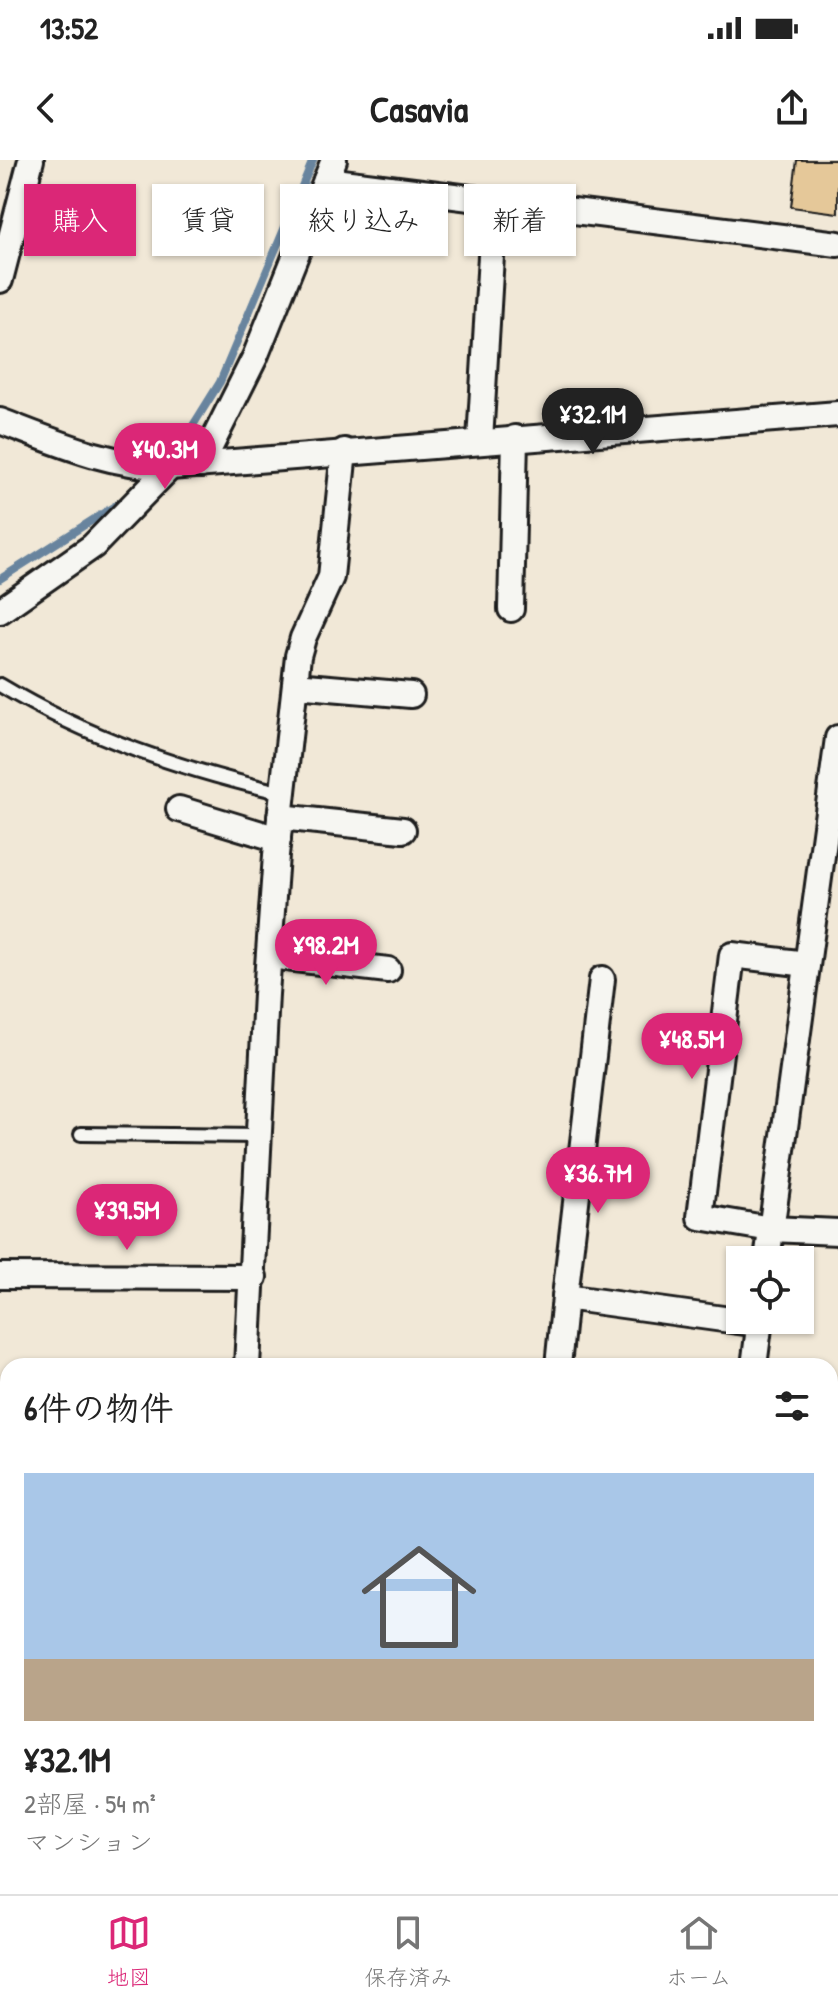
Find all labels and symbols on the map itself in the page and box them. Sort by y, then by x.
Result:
pin: ¥32.1M [528,388,658,456]
pin: ¥40.3M [100,423,230,491]
pin: ¥98.2M [261,919,391,987]
pin: ¥48.5M [627,1013,757,1081]
pin: ¥36.7M [533,1147,663,1215]
pin: ¥39.5M [62,1184,192,1252]

